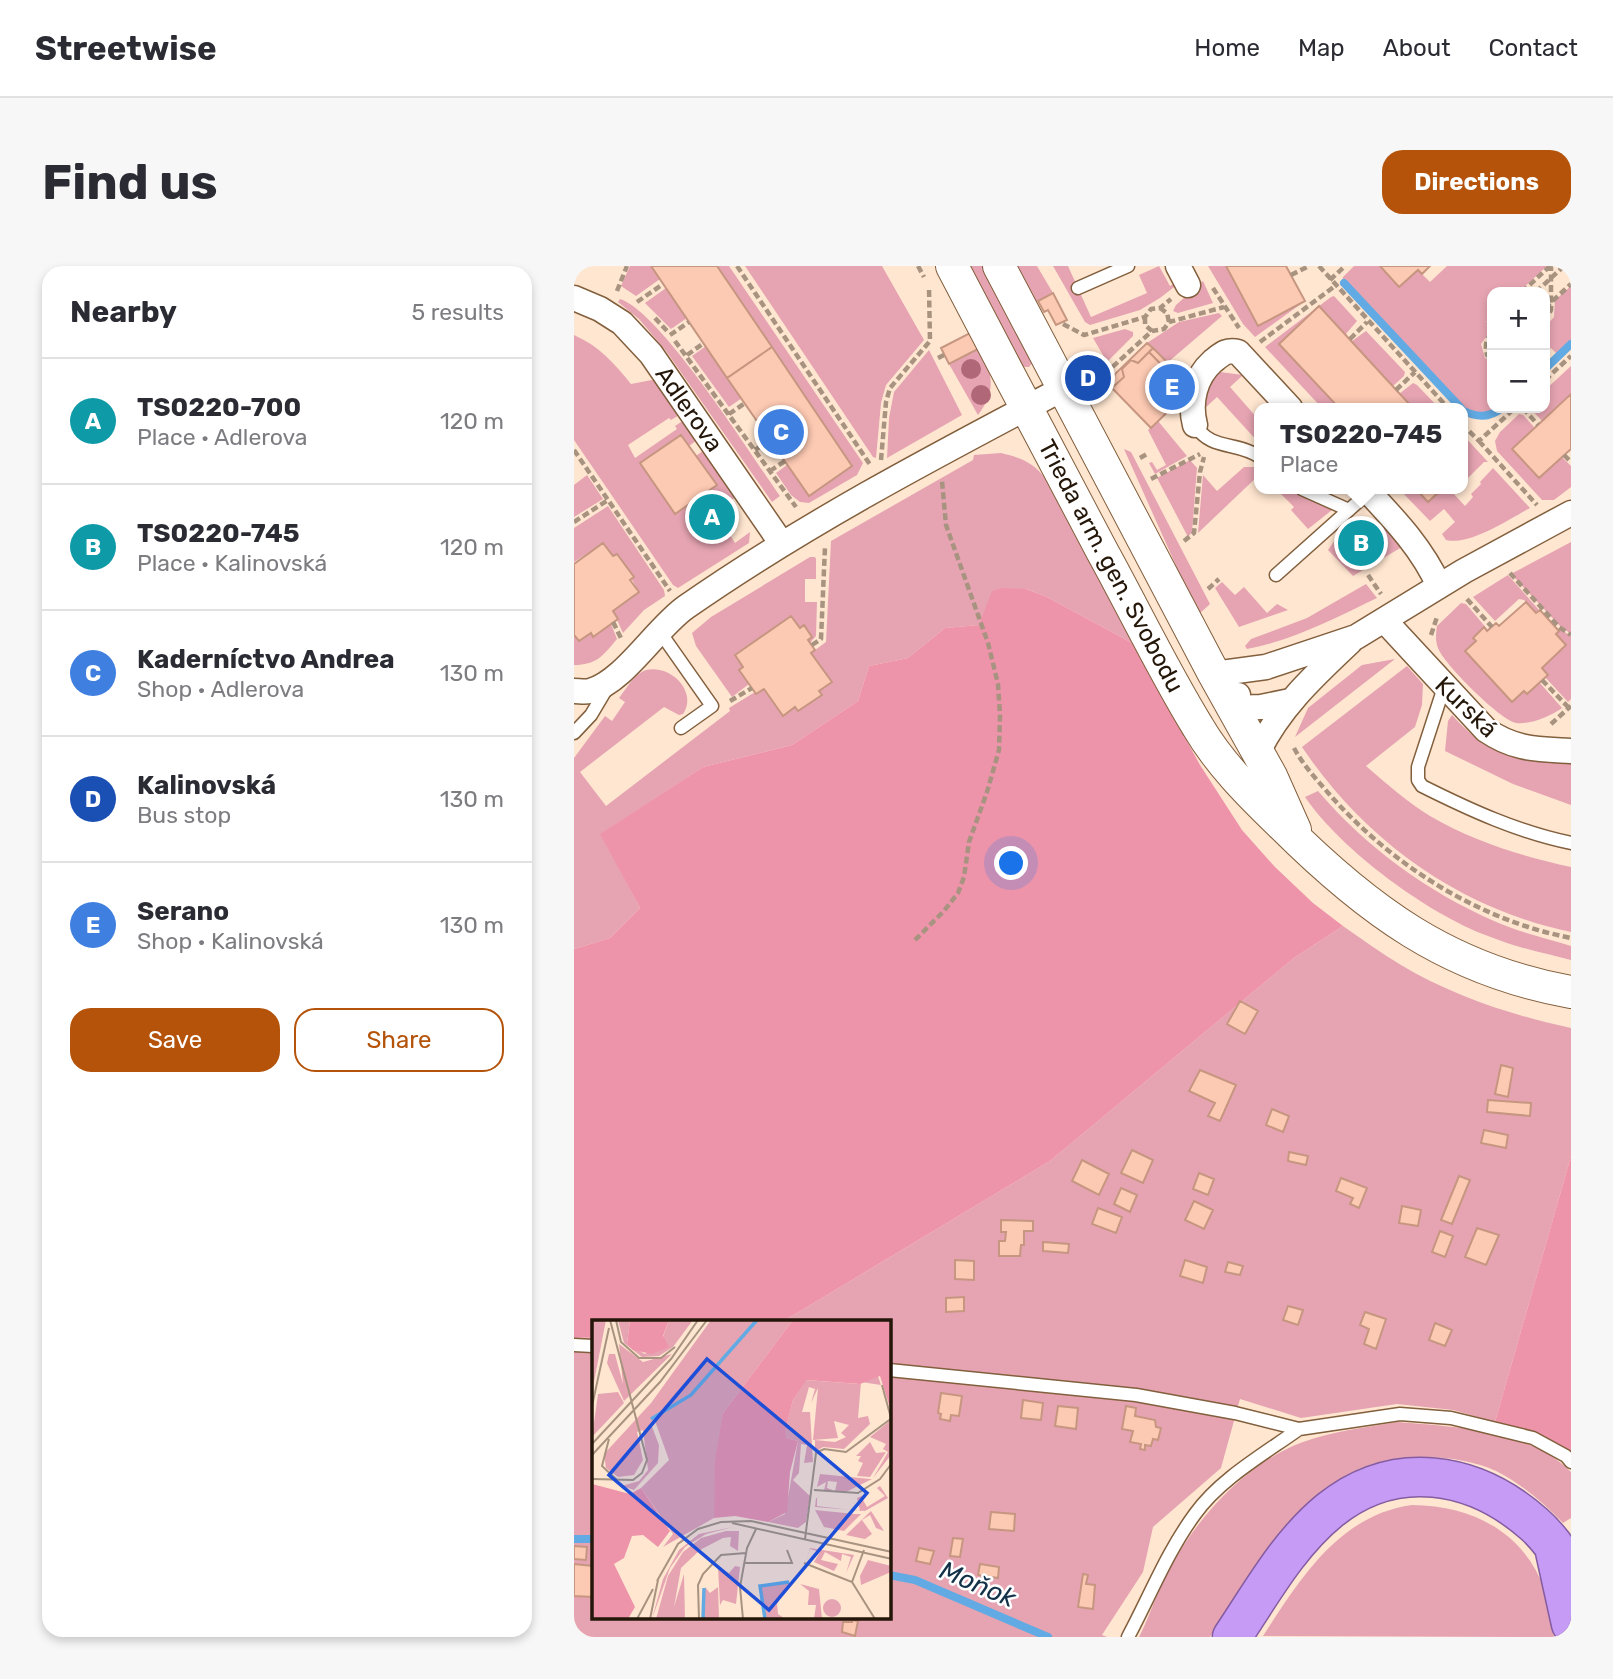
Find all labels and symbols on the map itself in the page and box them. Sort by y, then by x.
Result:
pin: D [1065,352,1111,404]
street label: Adlerova [649,361,729,457]
pin: E [1149,361,1195,413]
pin: C [758,406,804,458]
street label: Trieda arm. gen. Svobodu [1032,435,1190,697]
pin: A [689,491,735,543]
pin: B [1338,517,1384,569]
street label: Kurská [1429,671,1503,743]
your location [994,846,1028,880]
inset map [592,1320,891,1620]
water label: Moňok [935,1555,1021,1615]

